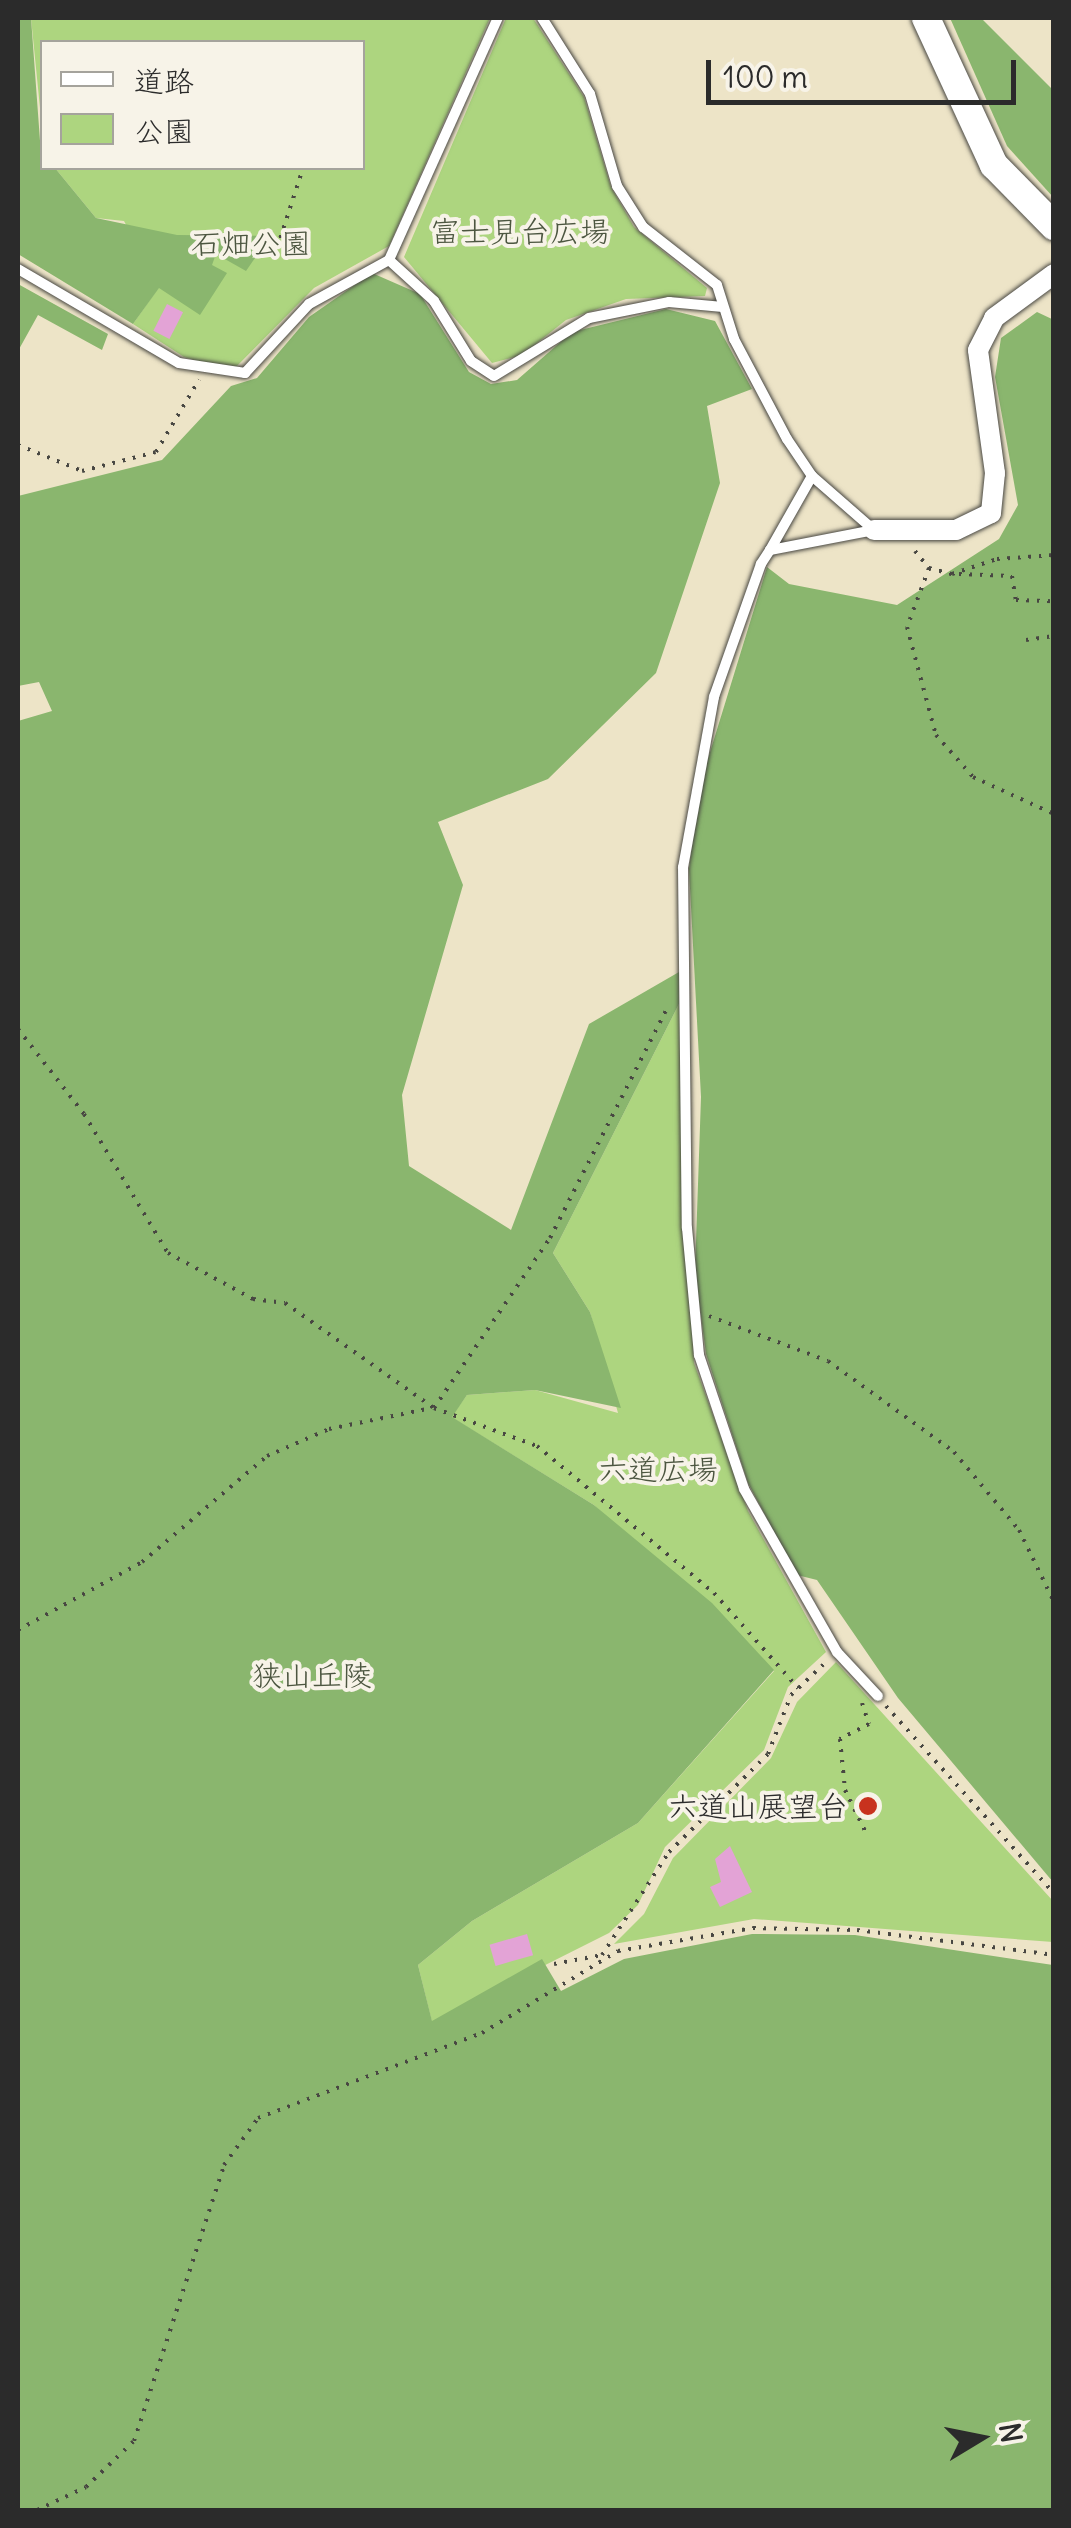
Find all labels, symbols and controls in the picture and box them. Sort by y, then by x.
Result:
legend [40,40,365,170]
scale bar [711,40,1021,102]
text: 100 m [723,58,808,96]
text: 道路 [134,62,194,100]
text: 公園 [134,112,194,150]
park label: 富士見台広場 [430,213,610,249]
park label: 石畑公園 [191,225,311,261]
park label: 六道広場 [598,1451,718,1487]
park label: 狭山丘陵 [252,1657,372,1693]
place label: 六道山展望台 [668,1788,848,1824]
marker: 六道山展望台 [857,1795,879,1817]
north arrow [931,2388,1031,2488]
text: N [991,2420,1030,2445]

